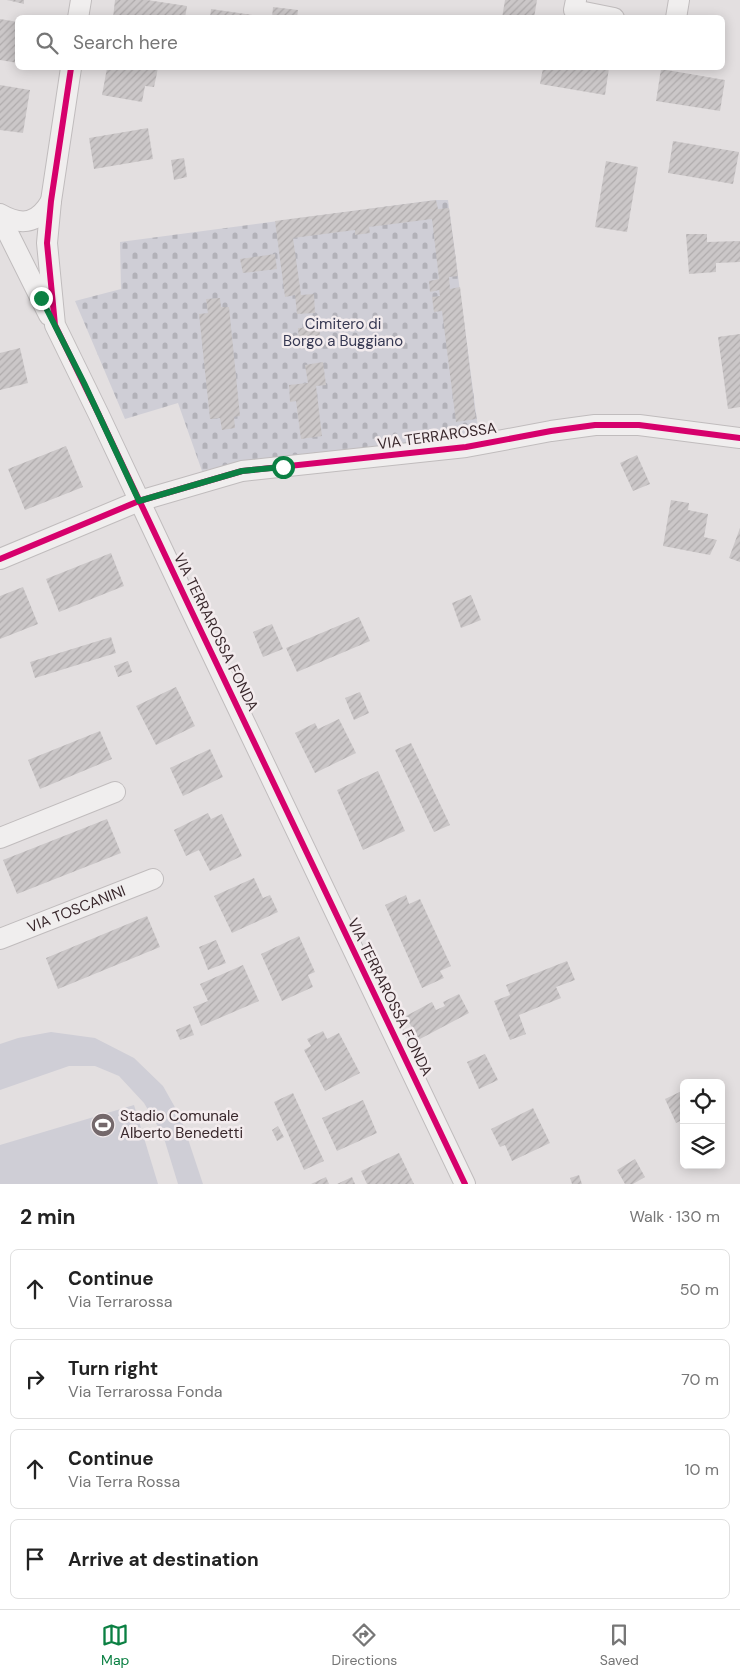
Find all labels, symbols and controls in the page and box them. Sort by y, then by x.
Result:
search box [15,15,725,70]
icon: search [33,29,61,57]
text: Search here [73,30,178,55]
route end [30,287,53,310]
park label: Cimitero di Borgo a Buggiano [283,314,403,351]
street label: VIA TERRAROSSA [376,418,498,454]
route start [272,456,295,479]
street label: VIA TERRAROSSA FONDA [169,550,263,714]
street label: VIA TOSCANINI [24,881,128,937]
street label: VIA TERRAROSSA FONDA [343,915,437,1079]
map controls [680,1079,725,1169]
button: locate [680,1079,725,1124]
place label: Stadio Comunale Alberto Benedetti [120,1106,243,1143]
sports icon: Stadio Comunale Alberto Benedetti [90,1112,116,1138]
button: layers [680,1124,725,1169]
text: 2 min [20,1203,76,1231]
text: Walk · 130 m [629,1206,720,1227]
text: Continue [68,1266,154,1291]
icon: ahead [21,1275,49,1303]
text: 50 m [680,1279,719,1300]
text: Via Terrarossa [68,1291,173,1312]
text: Turn right [68,1356,158,1381]
icon: right [21,1365,49,1393]
text: 70 m [681,1369,719,1390]
text: Via Terrarossa Fonda [68,1381,222,1402]
text: Continue [68,1446,154,1471]
icon: ahead [21,1455,49,1483]
text: 10 m [685,1459,719,1480]
text: Via Terra Rossa [68,1471,180,1492]
icon: arrive [21,1545,49,1573]
text: Arrive at destination [68,1547,259,1572]
tab: Map [101,1621,129,1669]
tab: Directions [332,1621,397,1669]
tab: Saved [600,1621,639,1669]

